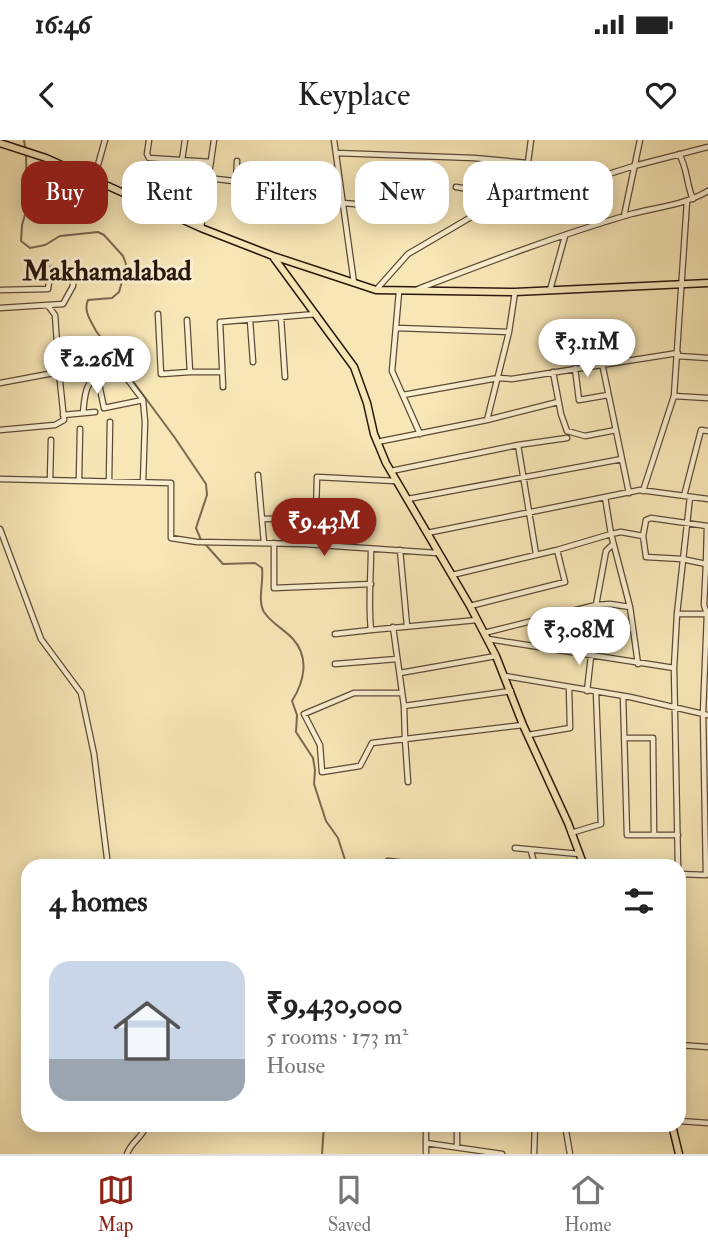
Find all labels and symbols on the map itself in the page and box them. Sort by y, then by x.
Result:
district label: Makhamalabad [22,254,192,289]
pin: ₹3.11M [530,320,644,379]
pin: ₹2.26M [40,336,154,396]
pin: ₹9.43M [267,498,381,558]
pin: ₹3.08M [522,608,636,667]

